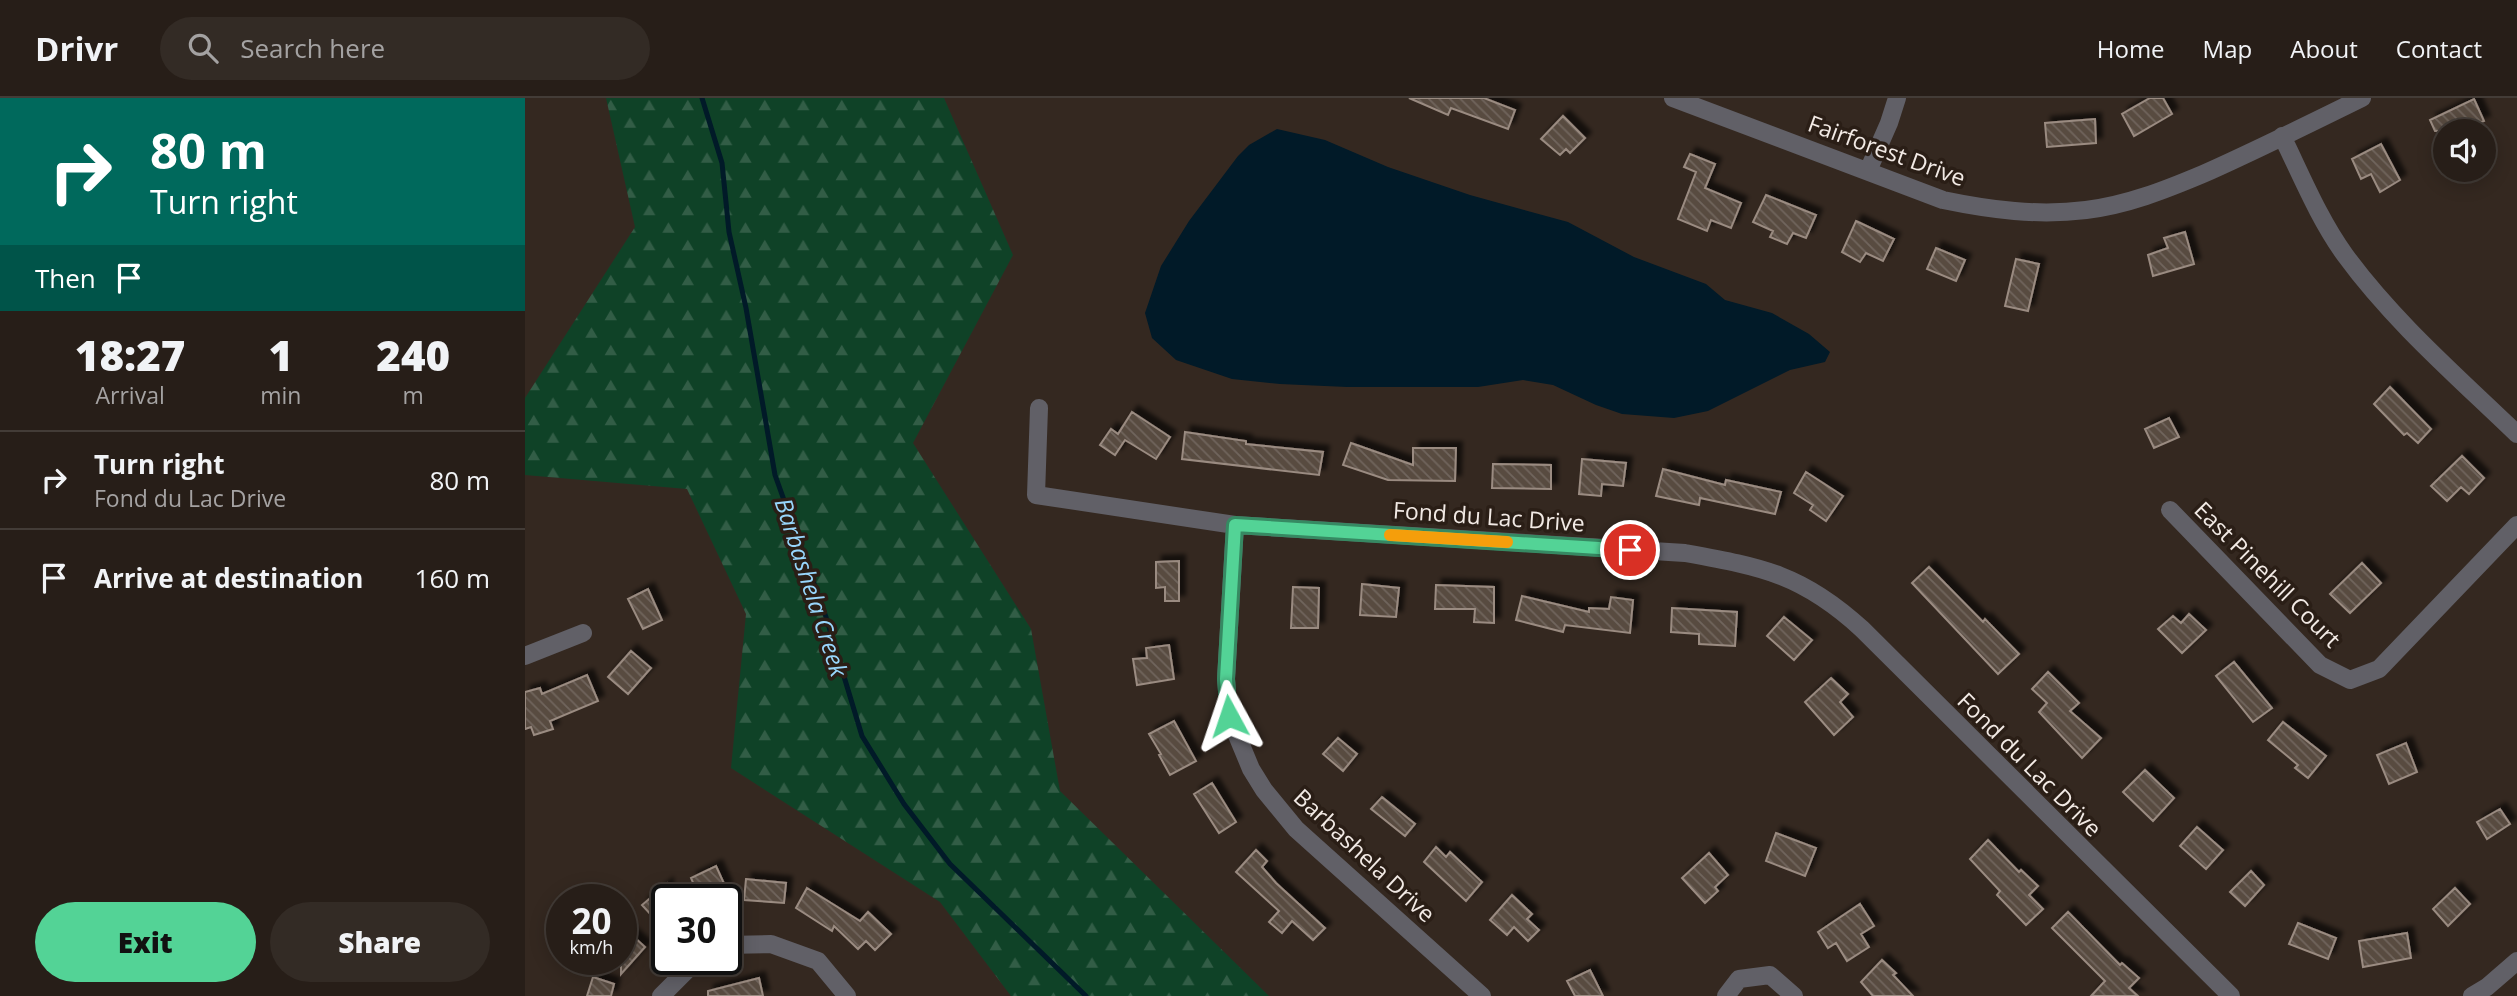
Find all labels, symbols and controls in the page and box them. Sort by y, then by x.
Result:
search box [160,17,650,80]
text: Drivr [35,26,118,71]
icon: search [184,29,222,67]
text: Search here [240,30,385,66]
text: Home [2097,32,2165,65]
text: Map [2203,32,2252,65]
text: About [2290,32,2358,65]
text: Contact [2396,32,2482,65]
street label: Fairforest Drive [1804,107,1970,193]
text: 80 m [150,117,267,183]
map controls [2433,119,2496,182]
button: sound [2433,119,2496,182]
icon: right [35,126,126,217]
text: Turn right [150,180,298,223]
icon: arrive [110,259,148,297]
text: Then [35,260,96,296]
text: 18:27 [75,326,185,383]
text: 1 [269,326,293,383]
text: 240 [376,326,450,383]
text: Arrival [96,379,165,411]
text: min [260,379,301,411]
text: m [403,379,424,411]
text: Turn right [94,446,225,482]
icon: right [35,461,73,499]
text: 80 m [429,462,490,498]
text: Fond du Lac Drive [94,482,286,514]
water label: Barbashela Creek [768,493,857,682]
street label: Fond du Lac Drive [1392,493,1586,539]
street label: East Pinehill Court [2188,494,2348,654]
pin [1600,520,1660,580]
icon: arrive [1611,531,1649,569]
icon: arrive [35,559,73,597]
text: Arrive at destination [94,560,363,596]
text: 160 m [415,560,490,596]
position arrow [1192,679,1266,753]
street label: Fond du Lac Drive [1951,685,2109,843]
street label: Barbashela Drive [1287,781,1443,929]
speed limit sign: 30 [651,884,742,975]
text: 20 [571,897,612,944]
button: Exit [35,902,256,982]
button: Share [270,902,490,982]
text: km/h [570,935,613,959]

